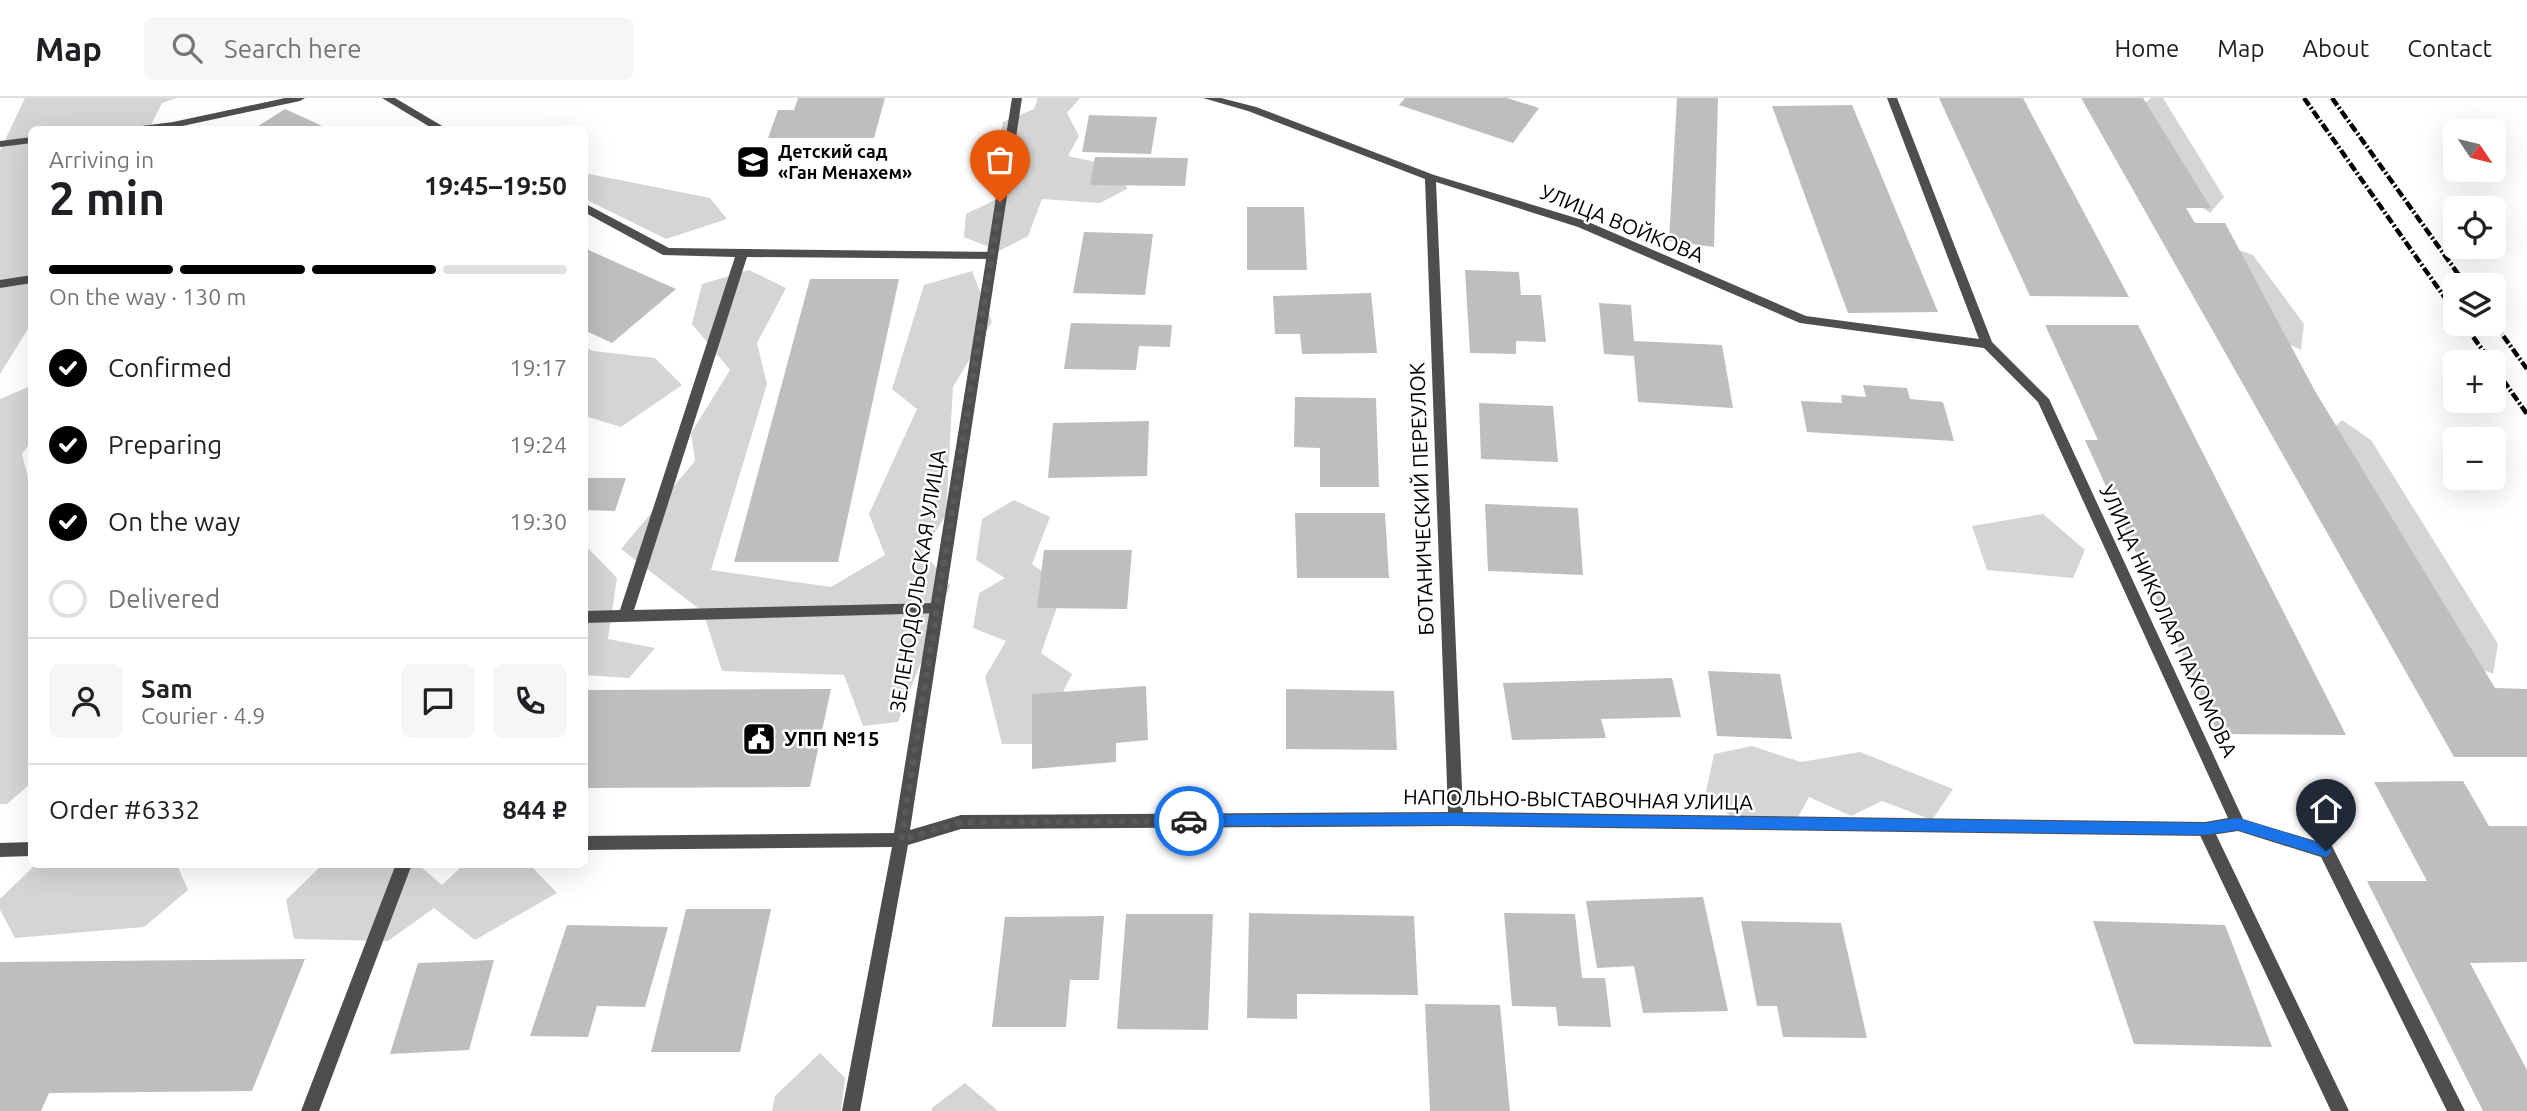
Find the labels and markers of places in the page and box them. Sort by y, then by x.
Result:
pin [970,130,1030,202]
place label: Детский сад «Ган Менахем» [778,141,912,182]
school or university icon: Детский сад «Ган Менахем» [734,143,772,181]
public building icon: УПП №15 [740,720,778,758]
place label: УПП №15 [784,726,880,750]
pin [2296,779,2356,851]

